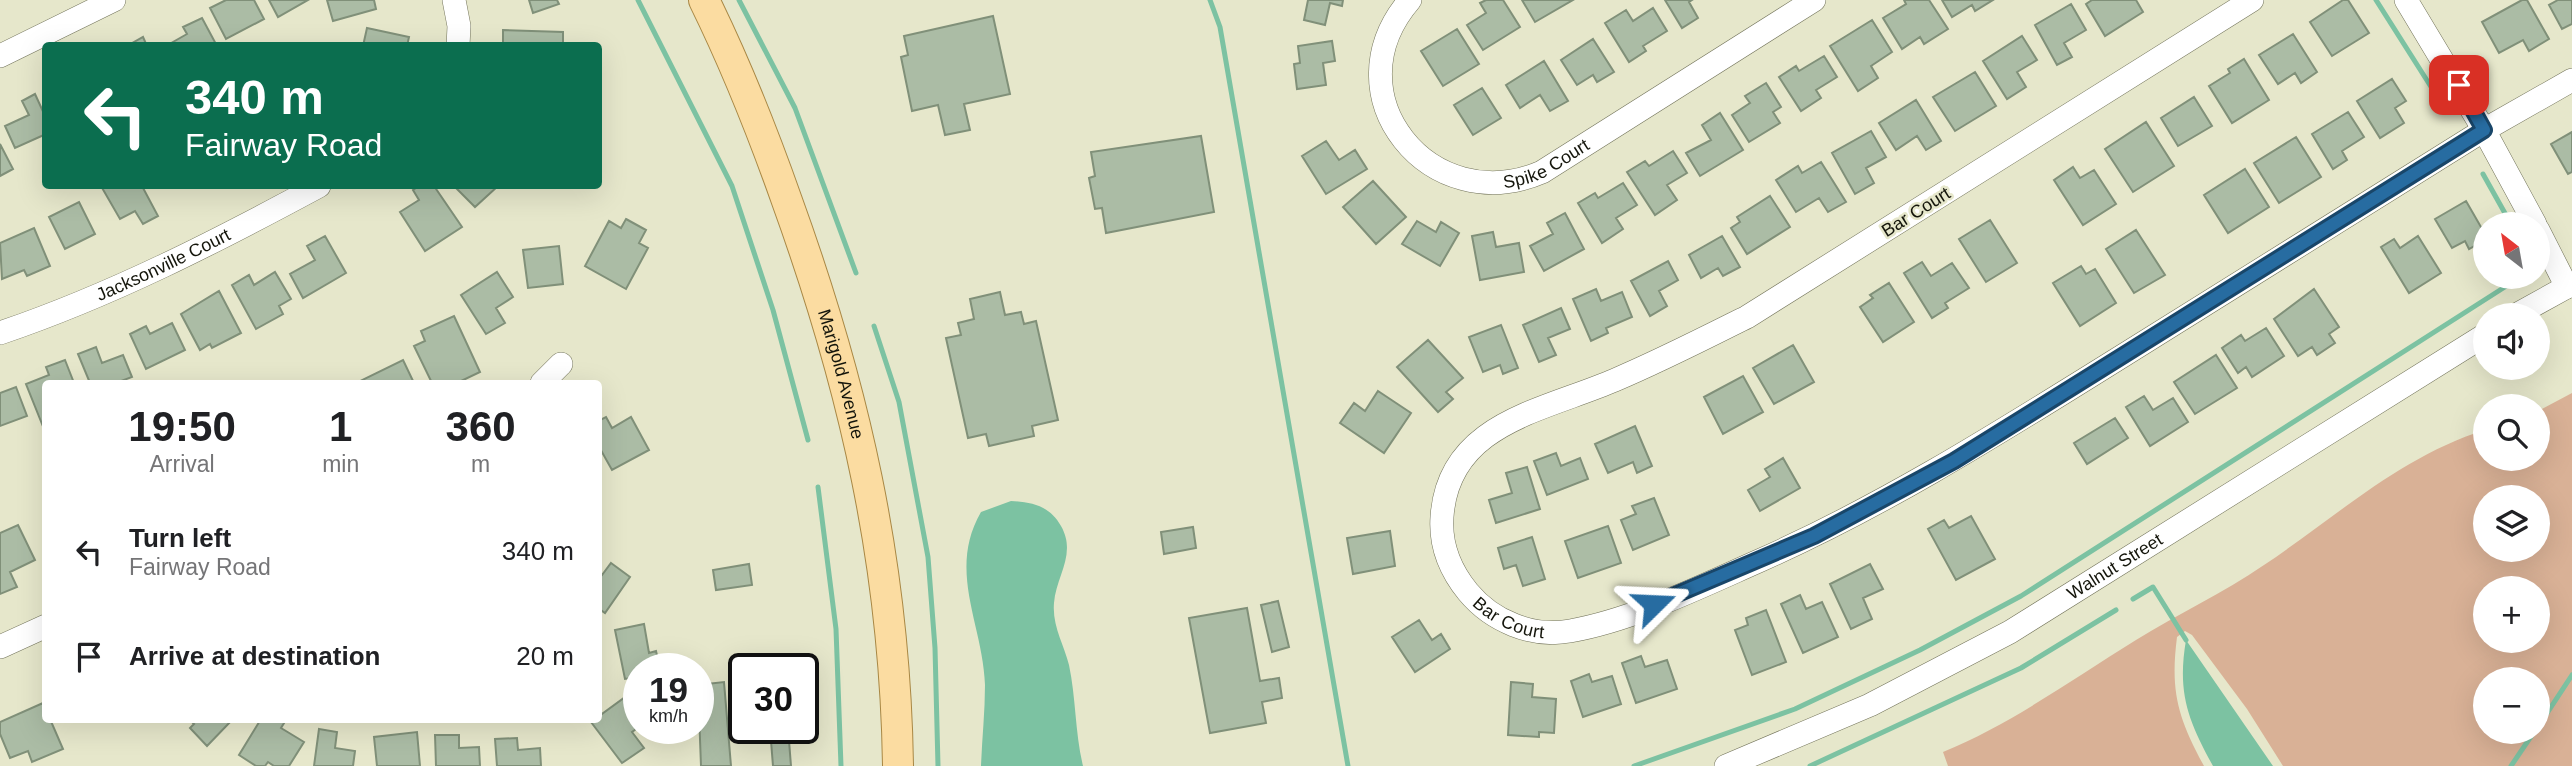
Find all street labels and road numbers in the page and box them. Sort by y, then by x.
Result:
street label: Spike Court [1502,135,1593,192]
street label: Bar Court [1878,183,1954,241]
street label: Jacksonville Court [93,224,234,305]
street label: Marigold Avenue [814,307,868,441]
street label: Walnut Street [2064,529,2166,604]
street label: Bar Court [1469,593,1545,642]

